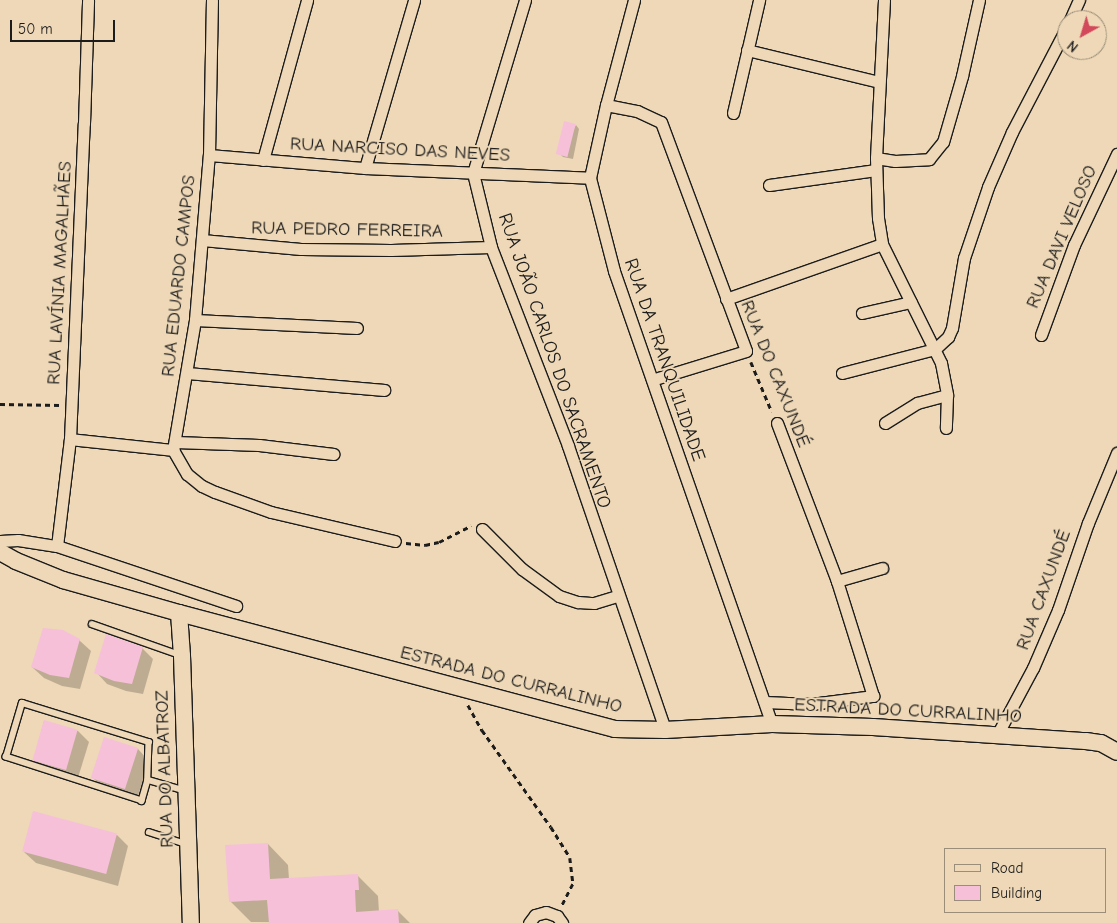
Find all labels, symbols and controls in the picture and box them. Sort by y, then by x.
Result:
scale bar [12,10,118,42]
north arrow [1057,10,1107,60]
text: 50 m [18,20,53,38]
text: N [1064,37,1082,56]
street label: RUA NARCISO DAS NEVES [289,133,511,167]
street label: RUA LAVÍNIA MAGALHÃES [43,161,77,385]
street label: RUA DAVI VELOSO [1022,162,1102,312]
street label: RUA EDUARDO CAMPOS [157,174,201,378]
street label: RUA JOÃO CARLOS DO SACRAMENTO [493,210,615,512]
street label: RUA PEDRO FERREIRA [251,217,443,243]
street label: RUA DA TRANQUILIDADE [619,256,709,464]
street label: RUA DO CAXUNDÉ [735,297,815,451]
street label: RUA CAXUNDÉ [1012,527,1076,653]
street label: ESTRADA DO CURRALINHO [398,641,624,719]
street label: RUA DO ALBATROZ [151,690,179,848]
street label: ESTRADA DO CURRALINHO [794,694,1022,728]
legend [944,848,1107,913]
text: Road [991,859,1023,877]
text: Building [991,884,1042,902]

